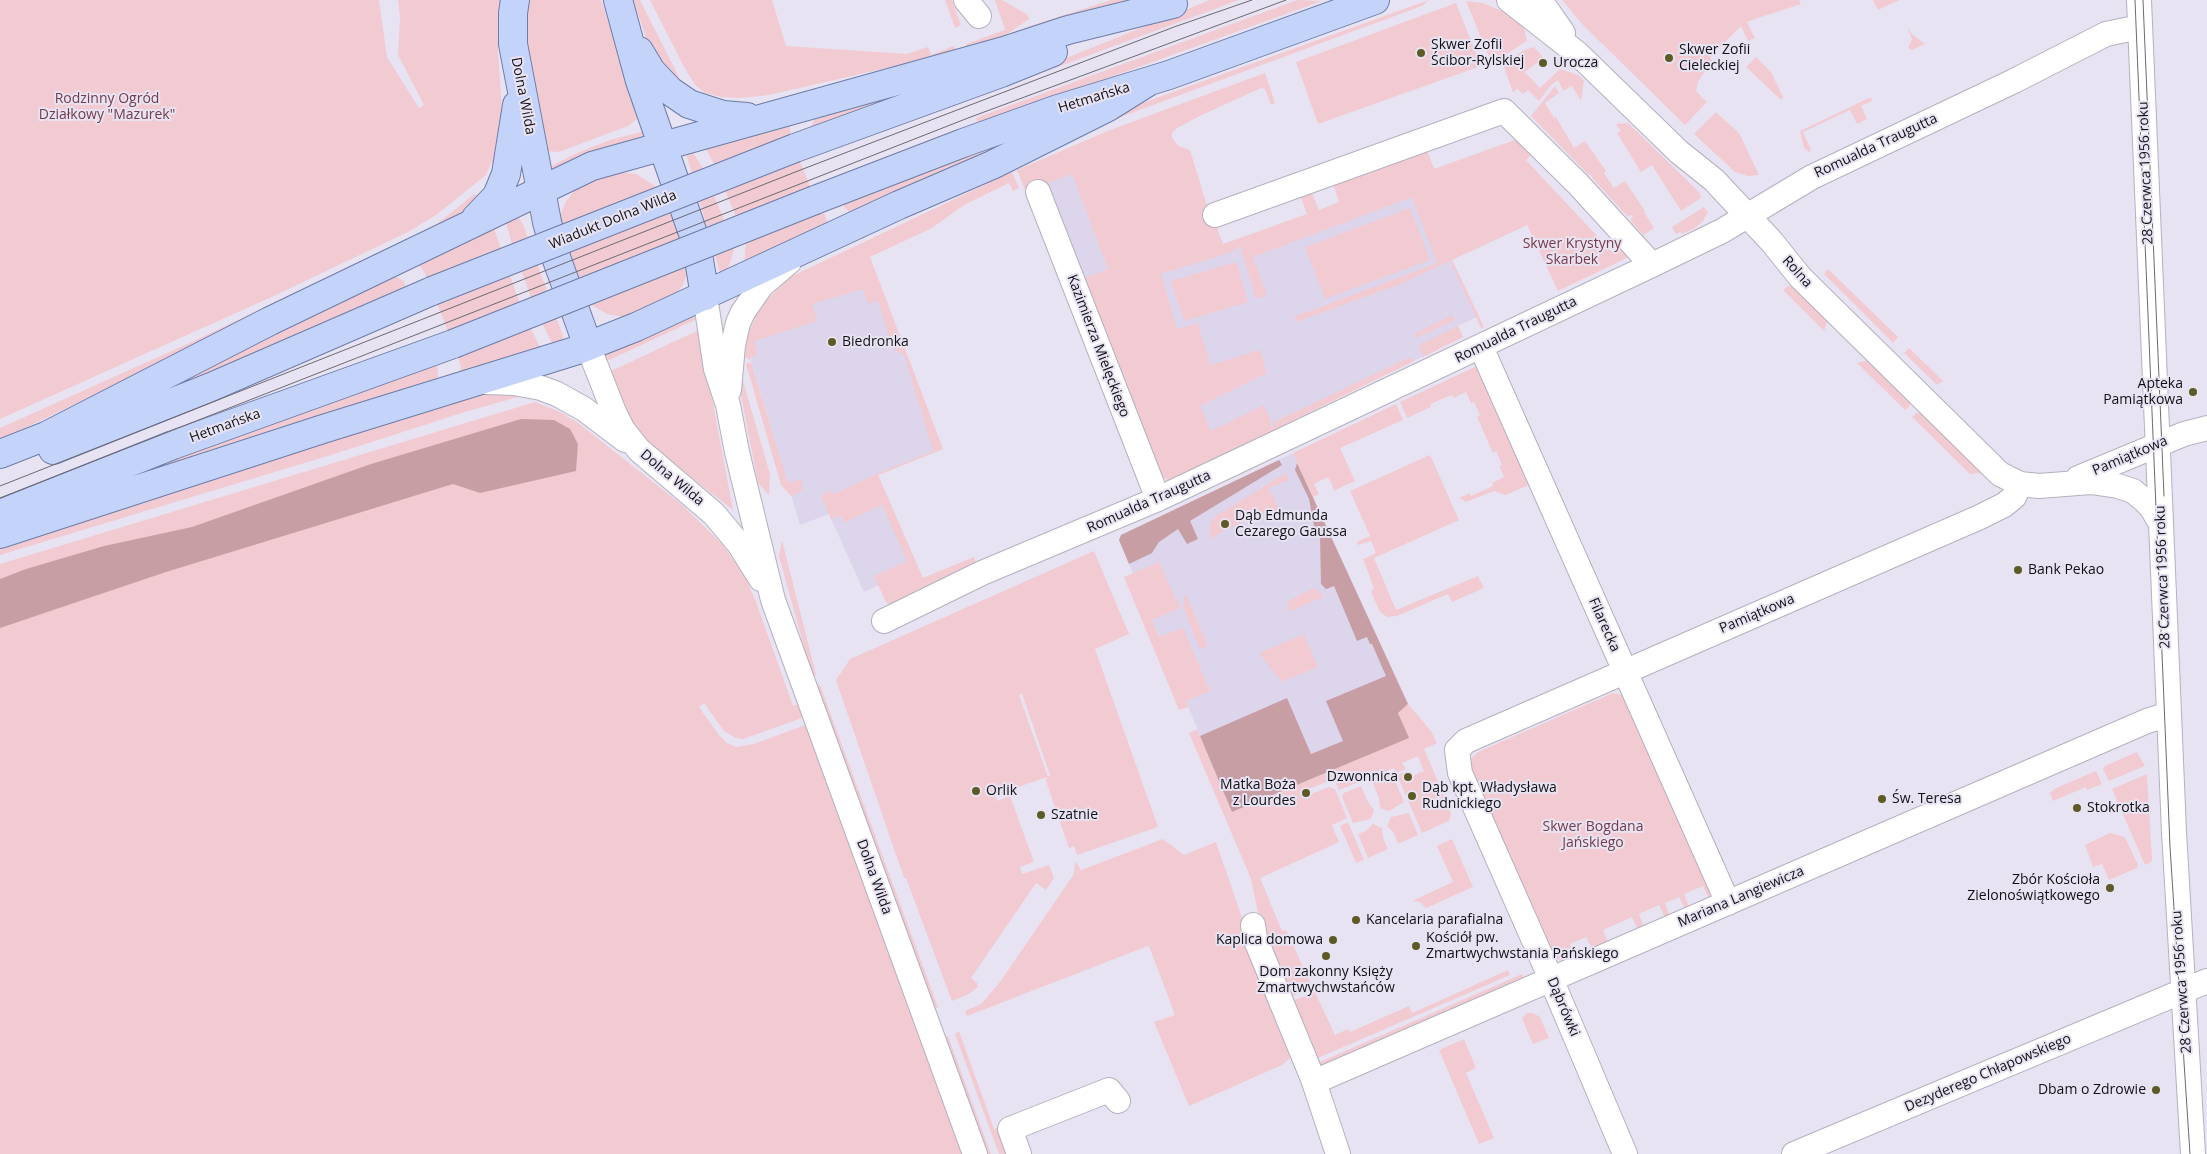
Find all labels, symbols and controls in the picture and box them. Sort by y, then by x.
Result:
place label: Skwer Zofii Ścibor-Rylskiej [1431,37,1524,70]
place label: Skwer Zofii Cieleckiej [1679,42,1750,74]
marker: Skwer Zofii Ścibor-Rylskiej [1415,47,1427,59]
marker: Skwer Zofii Cieleckiej [1663,52,1675,64]
place label: Urocza [1553,55,1598,71]
street label: Dolna Wilda [507,56,539,136]
marker: Urocza [1537,57,1549,69]
street label: Hetmańska [1056,79,1132,117]
park label: Rodzinny Ogród Działkowy "Mazurek" [39,91,175,124]
street label: 28 Czerwca 1956 roku [2135,101,2157,245]
street label: Romualda Traugutta [1812,110,1940,182]
street label: Wiadukt Dolna Wilda [547,187,679,253]
park label: Skwer Krystyny Skarbek [1523,236,1621,268]
street label: Rolna [1778,253,1816,291]
street label: Kazimierza Mielęckiego [1063,272,1133,420]
street label: Romualda Traugutta [1452,293,1580,367]
place label: Biedronka [842,334,909,350]
marker: Biedronka [826,336,838,348]
place label: Apteka Pamiątkowa [2103,376,2183,408]
marker: Apteka Pamiątkowa [2187,386,2199,398]
street label: Hetmańska [187,405,263,447]
street label: Pamiątkowa [2090,433,2170,479]
street label: Dolna Wilda [637,446,707,510]
street label: Romualda Traugutta [1085,467,1213,537]
street label: 28 Czerwca 1956 roku [2152,505,2174,649]
place label: Dąb Edmunda Cezarego Gaussa [1235,508,1347,540]
marker: Dąb Edmunda Cezarego Gaussa [1219,518,1231,530]
place label: Bank Pekao [2028,562,2104,578]
marker: Bank Pekao [2012,564,2024,576]
street label: Pamiątkowa [1717,591,1797,637]
street label: Filarecka [1585,595,1623,655]
place label: Dzwonnica [1327,769,1398,785]
marker: Dzwonnica [1402,771,1414,783]
place label: Matka Boża z Lourdes [1220,777,1296,810]
place label: Dąb kpt. Władysława Rudnickiego [1422,780,1557,812]
place label: Orlik [986,783,1017,799]
marker: Orlik [970,785,982,797]
marker: Matka Boża z Lourdes [1300,787,1312,799]
marker: Dąb kpt. Władysława Rudnickiego [1406,790,1418,802]
place label: Św. Teresa [1892,791,1961,807]
marker: Św. Teresa [1876,793,1888,805]
place label: Stokrotka [2087,800,2150,816]
marker: Stokrotka [2071,802,2083,814]
place label: Szatnie [1051,807,1098,823]
marker: Szatnie [1035,809,1047,821]
park label: Skwer Bogdana Jańskiego [1543,819,1643,852]
street label: Dolna Wilda [853,837,895,917]
street label: Mariana Langiewicza [1675,863,1807,931]
place label: Zbór Kościoła Zielonoświątkowego [1967,872,2100,904]
marker: Zbór Kościoła Zielonoświątkowego [2104,882,2116,894]
street label: 28 Czerwca 1956 roku [2169,910,2195,1054]
place label: Kancelaria parafialna [1366,912,1503,928]
marker: Kancelaria parafialna [1350,914,1362,926]
place label: Kościół pw. Zmartwychwstania Pańskiego [1426,930,1619,962]
place label: Kaplica domowa [1216,932,1323,948]
marker: Kaplica domowa [1327,934,1339,946]
marker: Kościół pw. Zmartwychwstania Pańskiego [1410,940,1422,952]
marker: Dom zakonny Księży Zmartwychwstańców [1320,950,1332,962]
place label: Dom zakonny Księży Zmartwychwstańców [1257,964,1395,996]
street label: Dąbrówki [1543,975,1583,1039]
street label: Dezyderego Chłapowskiego [1902,1030,2074,1116]
place label: Dbam o Zdrowie [2038,1082,2146,1098]
marker: Dbam o Zdrowie [2150,1084,2162,1096]

